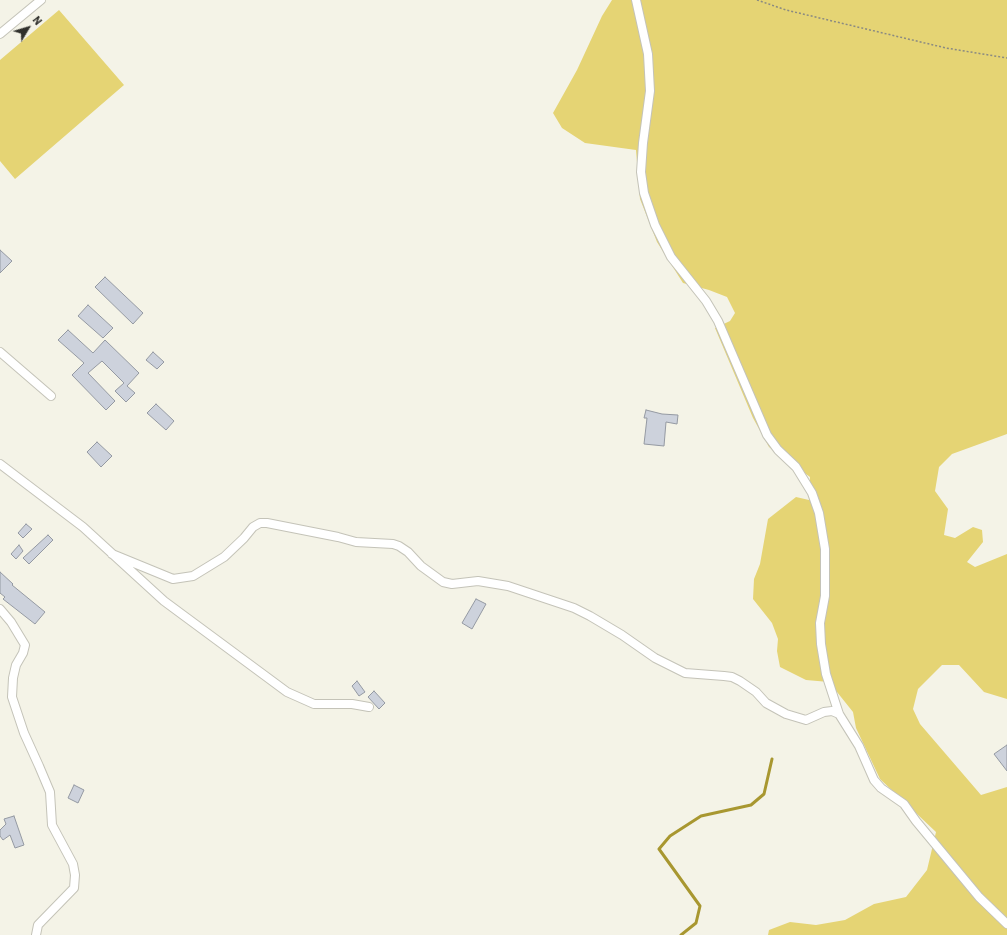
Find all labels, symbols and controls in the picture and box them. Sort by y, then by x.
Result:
north arrow [8,8,48,48]
text: N [30,13,45,27]

